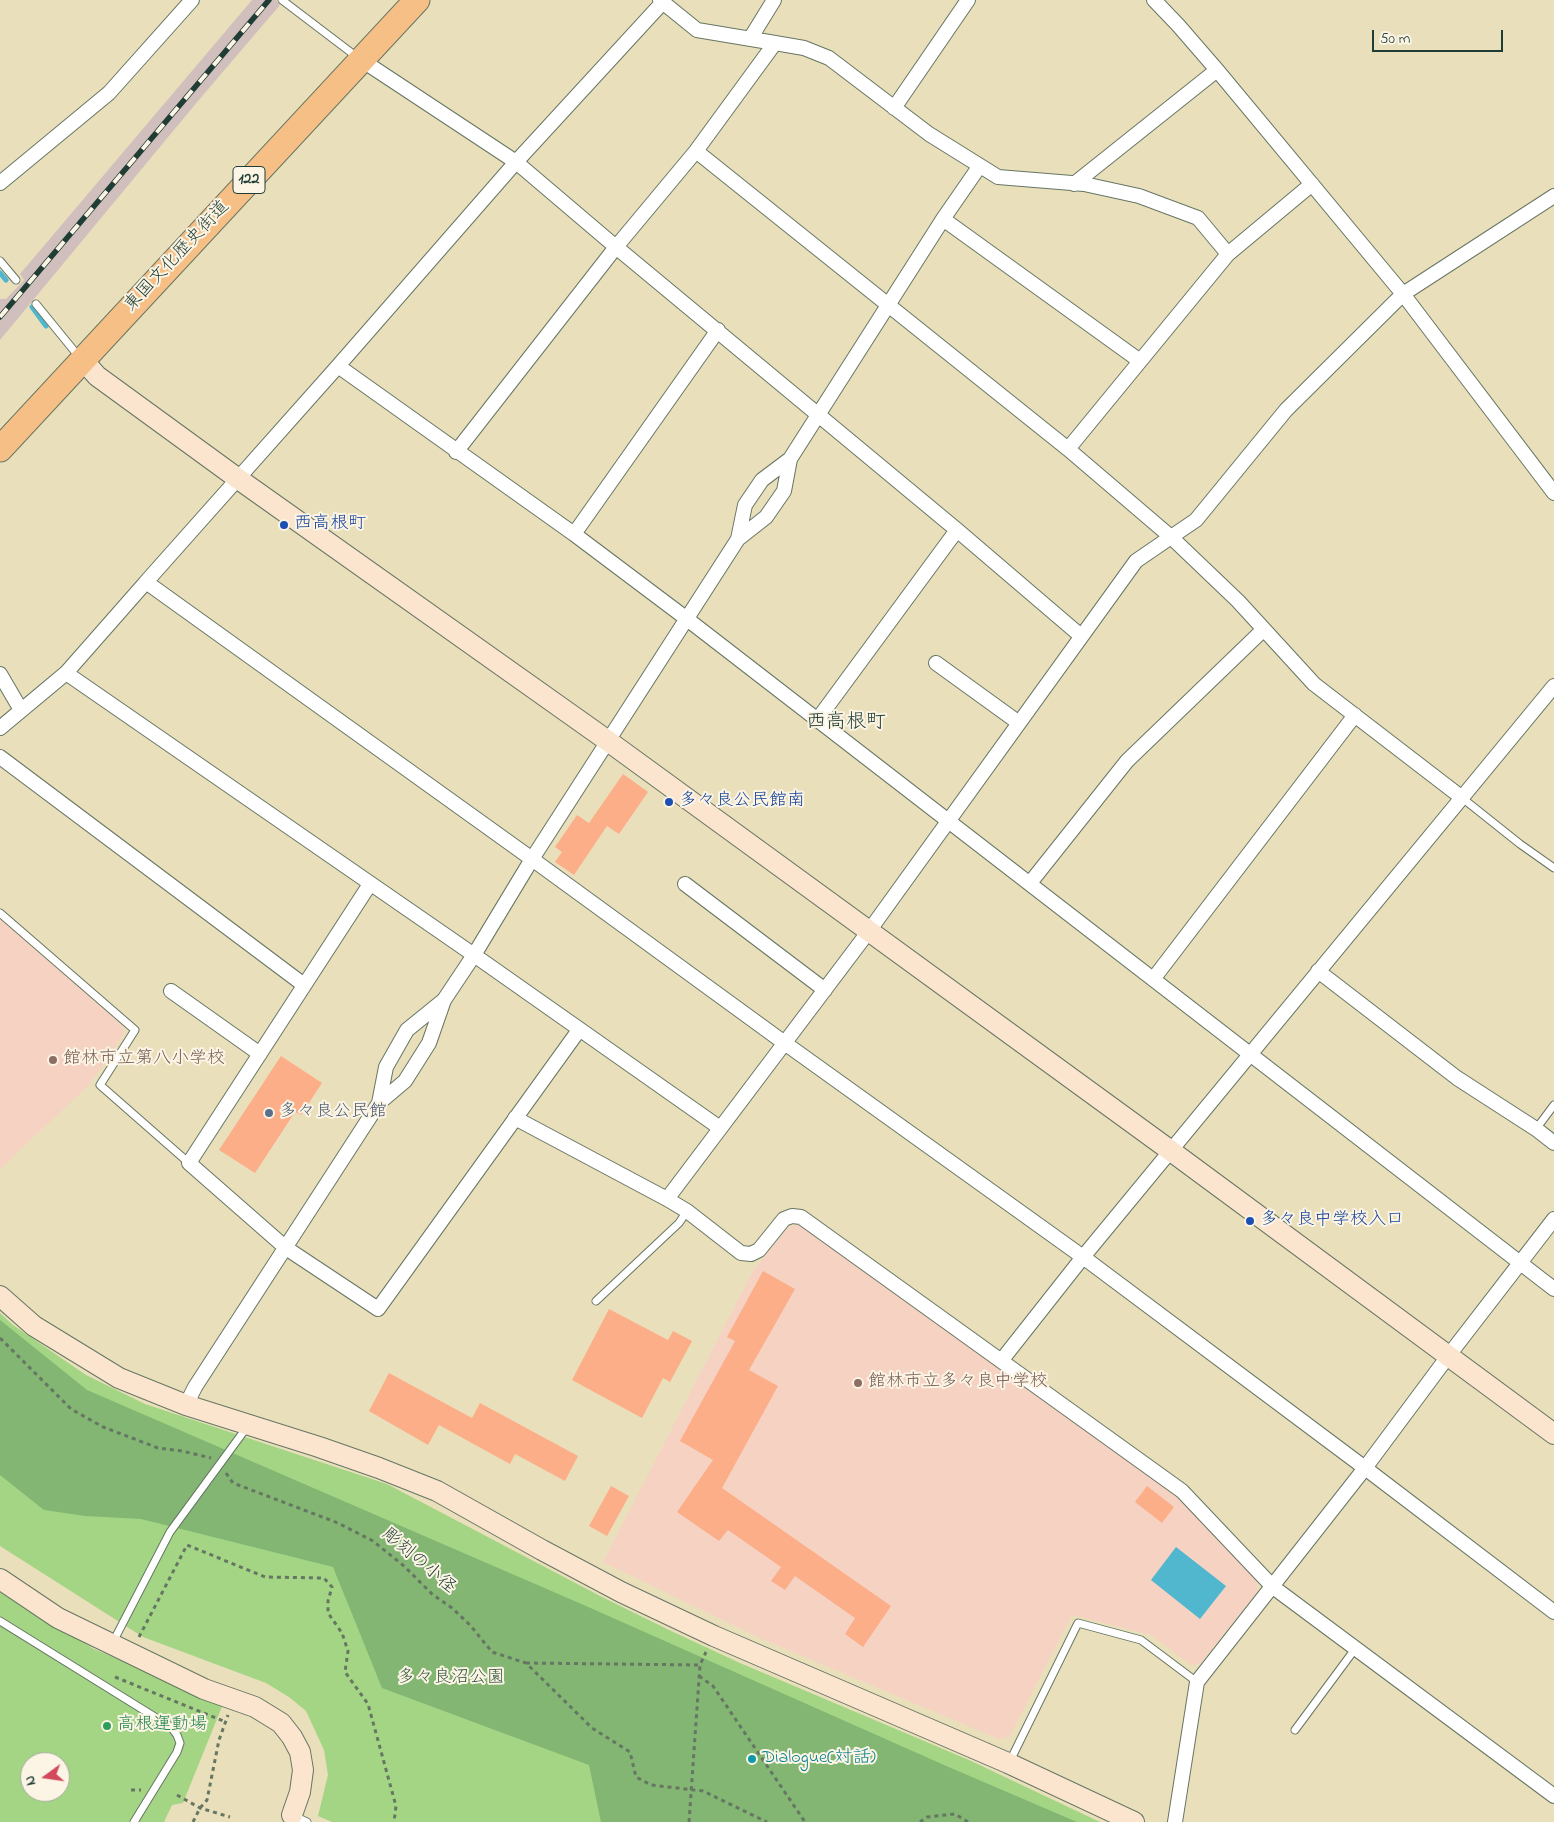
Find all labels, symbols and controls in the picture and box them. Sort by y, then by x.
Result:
scale bar [1374,20,1505,52]
text: 50 m [1380,28,1410,50]
road number: 122 [233,166,265,194]
street label: 東国文化歴史街道 [121,197,235,317]
place label: 西高根町 [294,514,366,536]
marker: 西高根町 [278,519,290,531]
district label: 西高根町 [806,712,886,736]
place label: 多々良公民館南 [679,791,805,813]
marker: 多々良公民館南 [663,796,675,808]
place label: 館林市立第八小学校 [63,1049,225,1071]
marker: 館林市立第八小学校 [47,1054,59,1066]
place label: 多々良公民館 [279,1102,387,1124]
marker: 多々良公民館 [263,1107,275,1119]
place label: 多々良中学校入口 [1260,1210,1404,1232]
marker: 多々良中学校入口 [1244,1215,1256,1227]
place label: 館林市立多々良中学校 [868,1372,1048,1394]
marker: 館林市立多々良中学校 [852,1377,864,1389]
street label: 彫刻の小径 [377,1525,459,1599]
park label: 多々良沼公園 [397,1668,505,1690]
place label: 高根運動場 [117,1715,207,1737]
marker: 高根運動場 [101,1720,113,1732]
place label: Dialogue(対話) [762,1748,876,1770]
north arrow [20,1752,70,1802]
marker: Dialogue(対話) [746,1753,758,1765]
text: N [20,1773,42,1788]

